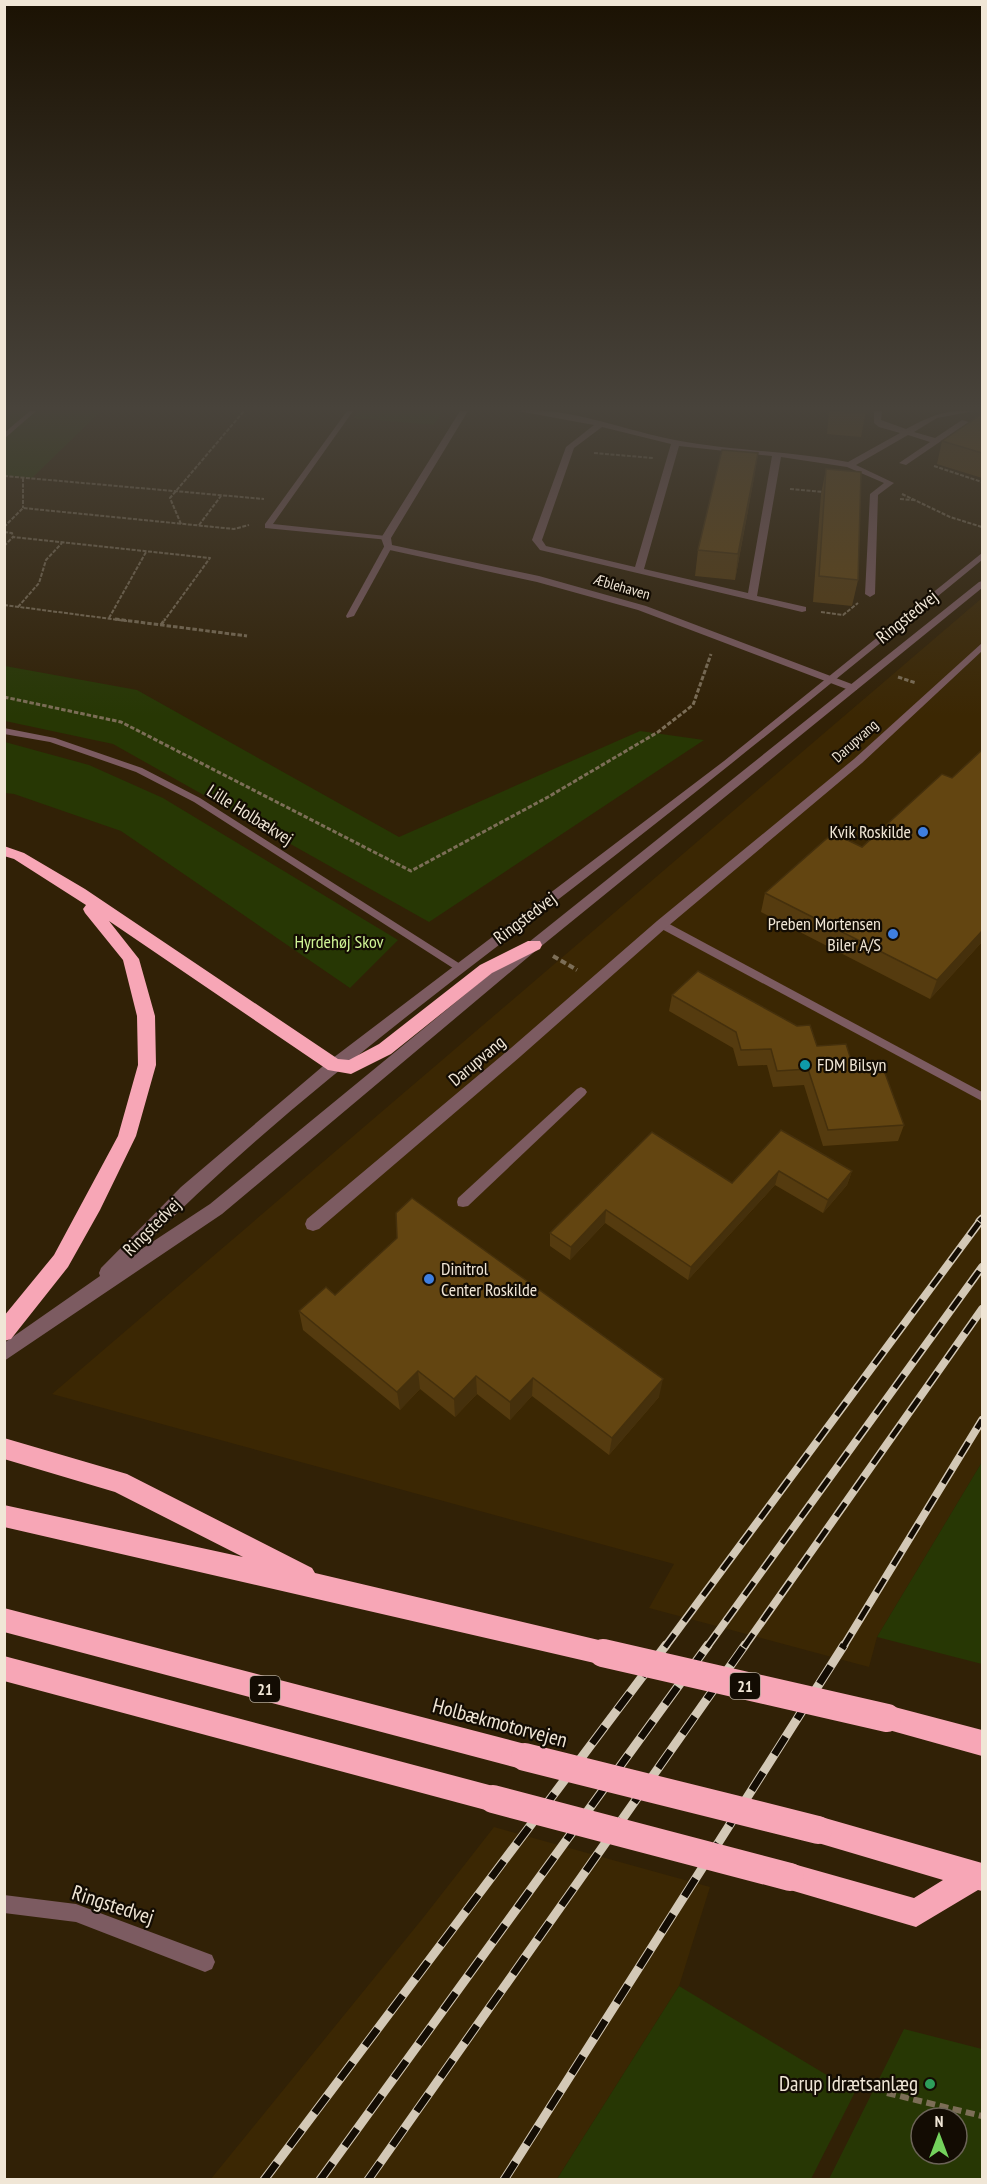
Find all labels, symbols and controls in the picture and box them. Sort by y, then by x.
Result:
street label: Æblehaven [591,569,652,604]
street label: Ringstedvej [871,585,942,648]
street label: Darupvang [828,715,882,766]
street label: Lille Holbækvej [203,779,298,850]
place label: Kvik Roskilde [830,820,911,843]
marker: Kvik Roskilde [916,825,930,839]
street label: Ringstedvej [489,887,561,949]
place label: Preben Mortensen Biler A/S [768,912,881,956]
marker: Preben Mortensen Biler A/S [886,927,900,941]
park label: Hyrdehøj Skov [294,930,384,953]
street label: Darupvang [444,1030,510,1091]
place label: FDM Bilsyn [817,1053,887,1076]
marker: FDM Bilsyn [798,1058,812,1072]
street label: Ringstedvej [118,1193,185,1260]
place label: Dinitrol Center Roskilde [441,1257,537,1301]
marker: Dinitrol Center Roskilde [422,1272,436,1286]
road number: 21 [730,1673,760,1699]
road number: 21 [250,1676,280,1702]
street label: Holbækmotorvejen [430,1692,570,1753]
street label: Ringstedvej [69,1879,158,1930]
place label: Darup Idrætsanlæg [779,2070,918,2097]
marker: Darup Idrætsanlæg [923,2077,937,2091]
north arrow [909,2106,969,2166]
text: N [935,2111,943,2131]

